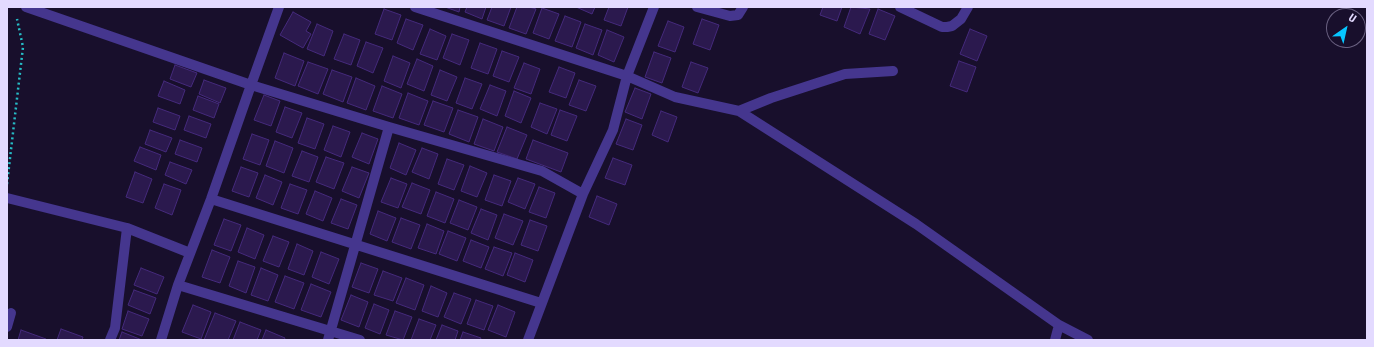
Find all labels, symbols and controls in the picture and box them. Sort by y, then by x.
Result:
north arrow [1326,8,1366,48]
text: U [1346,11,1359,26]

